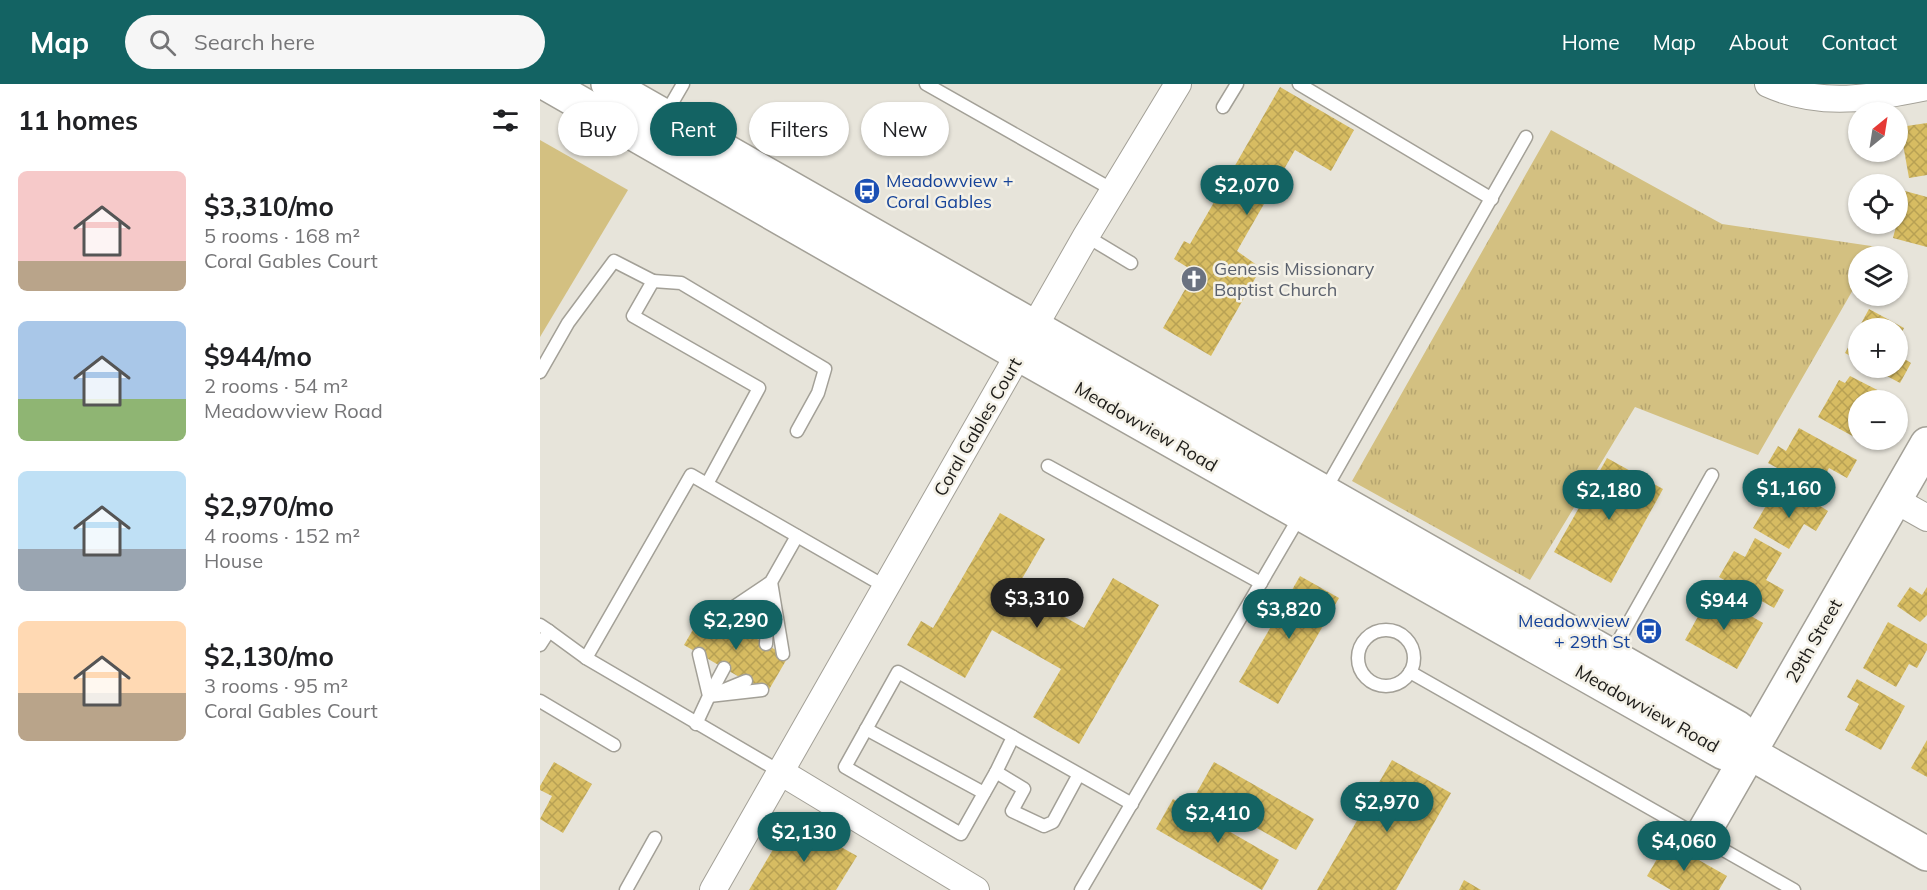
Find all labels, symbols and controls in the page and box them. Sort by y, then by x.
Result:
search box [125,15,545,69]
text: Map [30,25,89,60]
icon: search [146,26,179,59]
text: Search here [194,28,315,56]
text: Home [1562,29,1620,55]
text: Map [1653,29,1696,55]
text: About [1729,29,1788,55]
text: Contact [1821,29,1897,55]
chip: Buy [558,102,638,156]
chip: Rent [650,102,737,156]
chip: Filters [749,102,849,156]
chip: New [861,102,949,156]
north arrow [1848,102,1908,162]
map controls [1848,102,1908,450]
text: 11 homes [18,104,138,137]
icon: filters [489,104,522,137]
pin: $2,070 [1198,165,1296,216]
place label: Meadowview + Coral Gables [886,169,1014,213]
text: $2,070 [1215,172,1279,197]
button: locate [1848,174,1908,234]
bus stop icon: Meadowview + Coral Gables [852,176,882,206]
text: $3,310/mo [204,190,334,223]
icon: home [66,195,138,267]
text: 5 rooms · 168 m² [204,223,360,248]
button: layers [1848,246,1908,306]
text: Coral Gables Court [204,248,378,273]
place label: Genesis Missionary Baptist Church [1214,257,1375,301]
church icon: Genesis Missionary Baptist Church [1179,264,1209,294]
button: + [1848,318,1908,378]
text: $944/mo [204,340,312,373]
icon: home [66,345,138,417]
street label: Coral Gables Court [929,353,1027,500]
text: 2 rooms · 54 m² [204,373,348,398]
street label: Meadowview Road [1071,376,1222,477]
button: − [1848,390,1908,450]
text: Meadowview Road [204,398,383,423]
pin: $1,160 [1740,468,1838,519]
pin: $2,180 [1560,470,1658,521]
text: $1,160 [1757,475,1821,500]
text: $2,180 [1577,477,1641,502]
text: $2,970/mo [204,490,334,523]
icon: home [66,495,138,567]
text: 4 rooms · 152 m² [204,523,360,548]
text: House [204,548,263,573]
pin: $3,310 [988,578,1086,629]
pin: $944 [1688,580,1760,631]
text: $3,310 [1005,585,1069,610]
text: $944 [1700,587,1748,612]
pin: $3,820 [1240,589,1338,640]
street label: 29th Street [1780,595,1847,687]
text: $3,820 [1257,596,1321,621]
pin: $2,290 [687,600,785,651]
text: $2,290 [704,607,768,632]
place label: Meadowview + 29th St [1518,609,1630,653]
bus stop icon: Meadowview + 29th St [1634,616,1664,646]
text: $2,130/mo [204,640,334,673]
icon: home [66,645,138,717]
street label: Meadowview Road [1571,660,1723,758]
text: 3 rooms · 95 m² [204,673,348,698]
text: Coral Gables Court [204,698,378,723]
pin: $2,970 [1338,782,1436,833]
text: $2,970 [1355,789,1419,814]
pin: $2,410 [1169,793,1267,844]
text: $2,410 [1186,800,1250,825]
pin: $2,130 [755,812,853,863]
text: $2,130 [772,819,836,844]
pin: $4,060 [1635,821,1733,872]
text: $4,060 [1652,828,1716,853]

